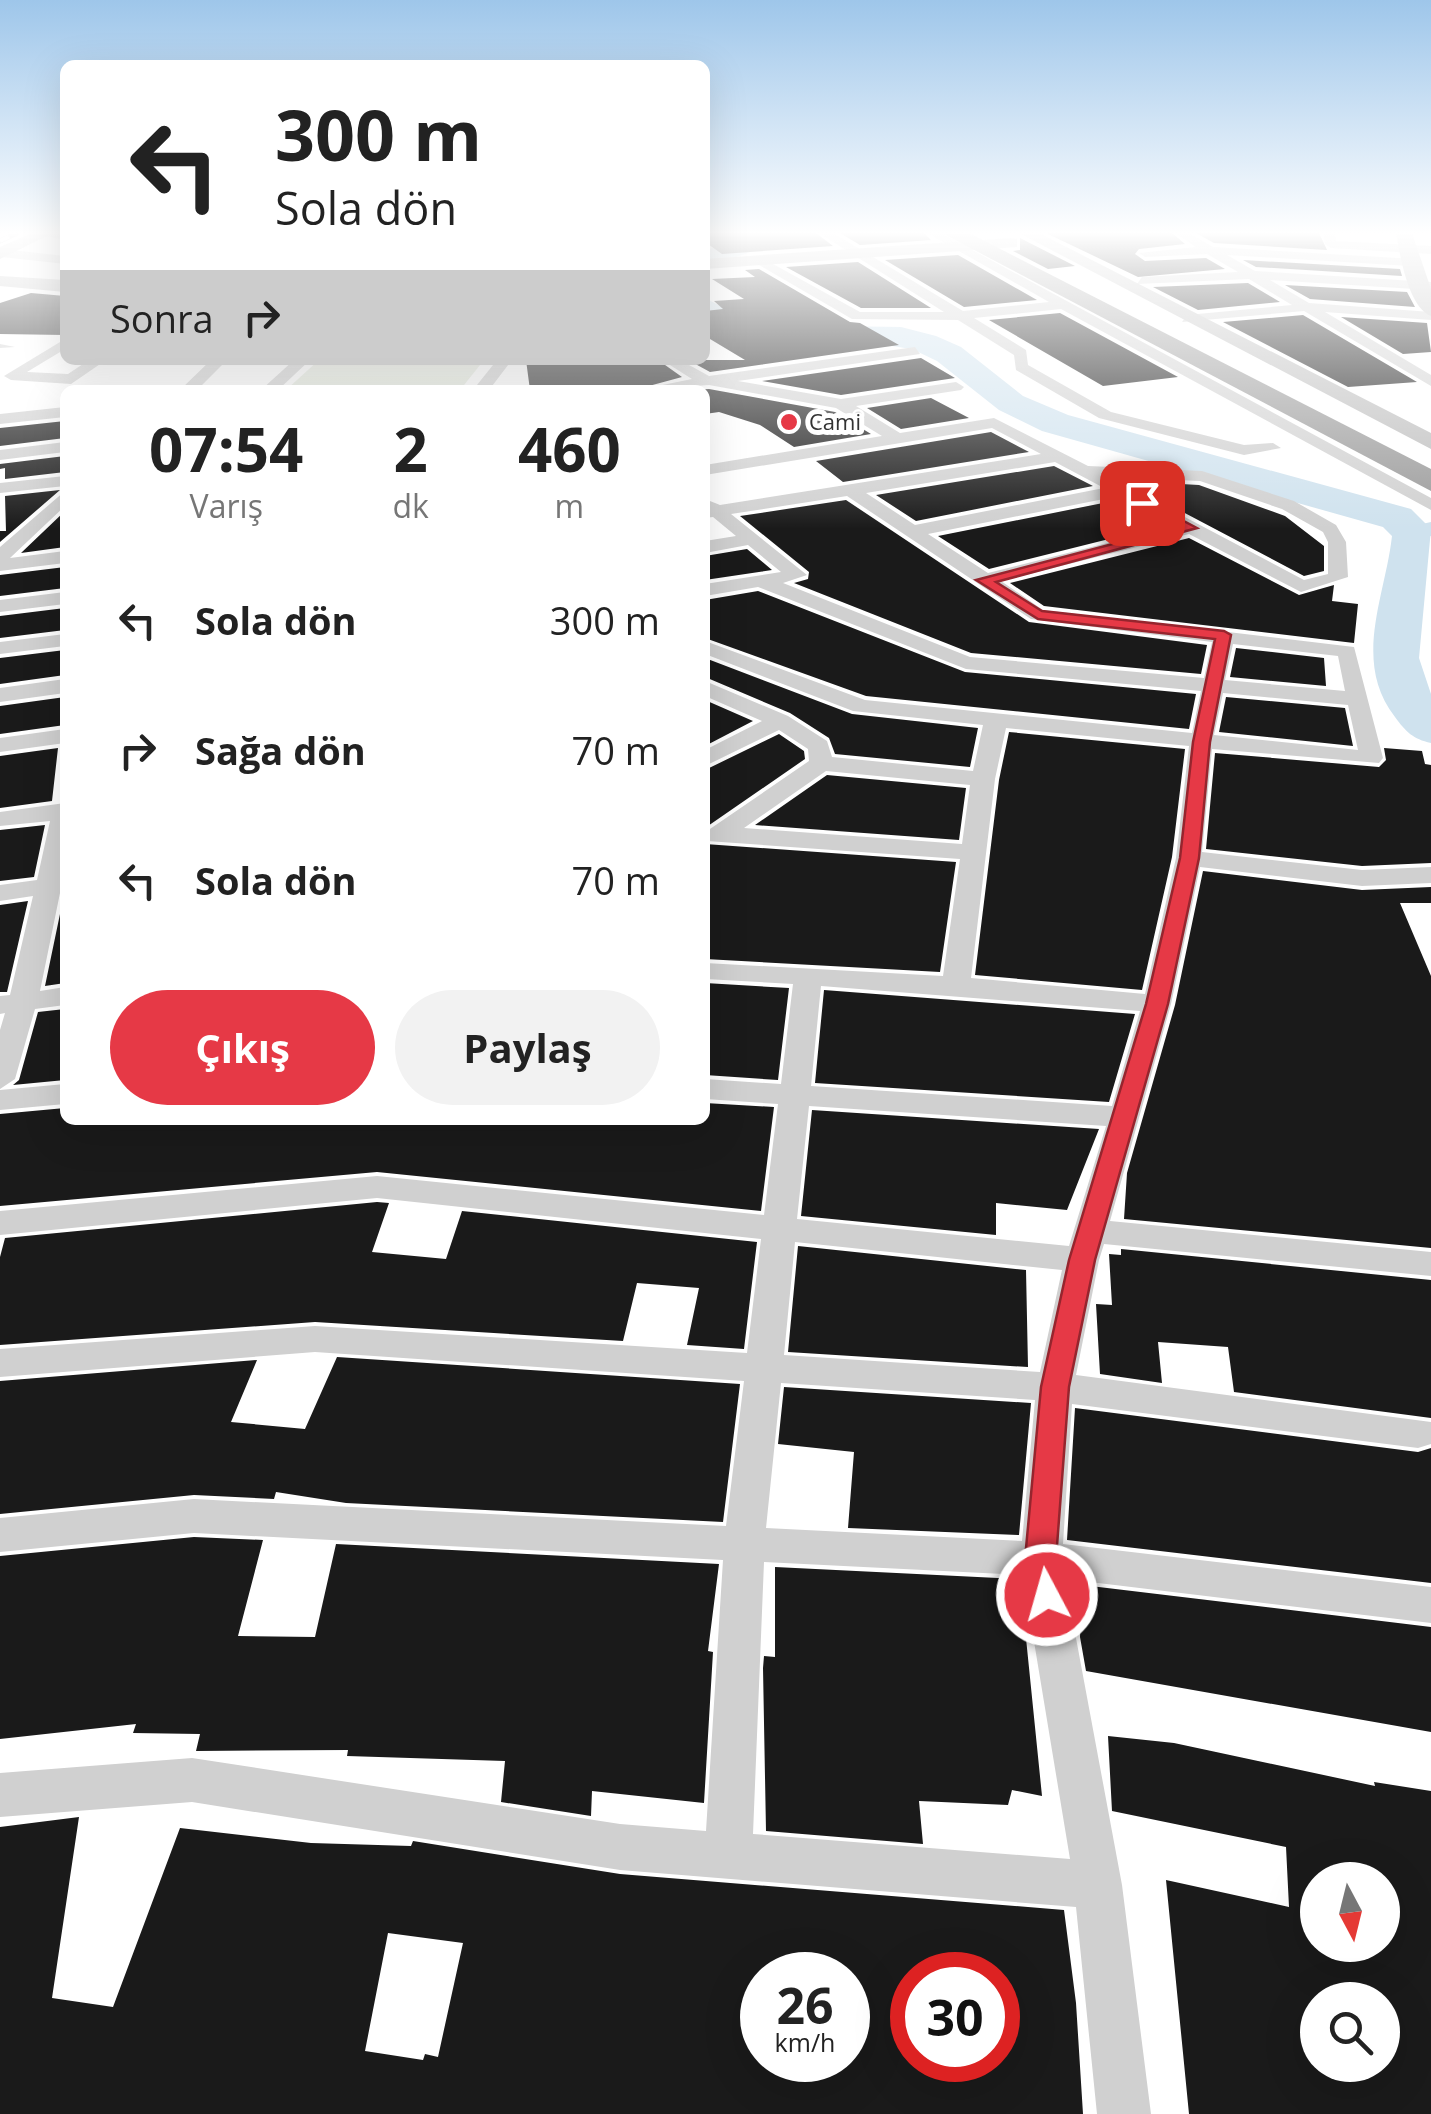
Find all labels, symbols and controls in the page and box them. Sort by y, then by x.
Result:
text: 300 m [275,86,482,182]
icon: left [110,100,240,230]
text: Sola dön [275,177,457,238]
icon: right [234,290,289,345]
text: Sonra [110,292,214,344]
place label: Cami [809,406,861,436]
text: 07:54 [149,408,303,490]
text: 2 [394,408,428,490]
text: 460 [518,408,621,490]
marker: Cami [778,411,800,433]
pin [1100,461,1185,546]
icon: arrive [1115,476,1170,531]
text: Varış [190,484,263,527]
text: dk [393,484,429,527]
text: m [555,484,584,527]
icon: left [110,593,165,648]
text: Sola dön [195,594,356,646]
text: 300 m [550,594,660,646]
icon: right [110,723,165,778]
text: Sağa dön [195,724,366,776]
text: 70 m [571,724,660,776]
icon: left [110,853,165,908]
text: Sola dön [195,854,356,906]
text: 70 m [571,854,660,906]
button: Çıkış [110,990,375,1105]
button: Paylaş [395,990,660,1105]
position arrow [995,1543,1099,1647]
north arrow [1300,1862,1400,1962]
map controls [1300,1862,1400,2082]
speed limit sign: 30 [890,1952,1020,2082]
text: 26 [776,1971,834,2039]
button: search [1300,1982,1400,2082]
text: km/h [775,2025,835,2059]

